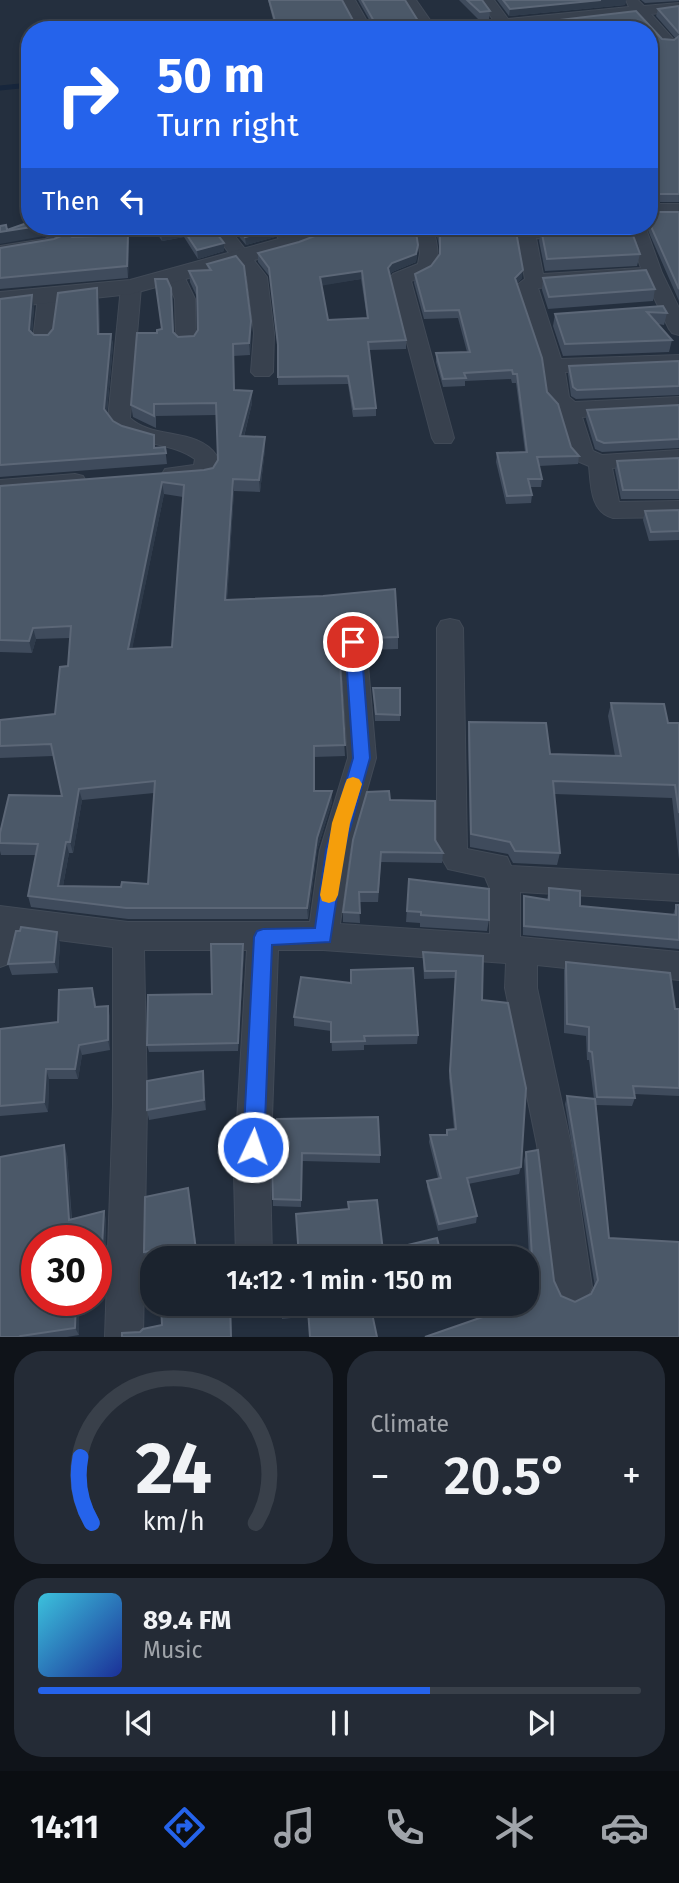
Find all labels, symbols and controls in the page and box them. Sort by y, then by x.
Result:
text: 50 m [157,46,265,105]
icon: right [42,49,133,140]
text: Turn right [157,106,299,144]
icon: left [114,182,152,220]
text: Then [42,186,100,217]
pin [323,612,383,672]
icon: arrive [334,623,372,661]
position arrow [216,1110,290,1184]
speed limit sign: 30 [21,1225,112,1316]
text: 14:12 · 1 min · 150 m [226,1265,453,1296]
text: Climate [371,1410,449,1438]
text: 24 [135,1426,212,1513]
text: 20.5° [444,1445,568,1508]
text: − [371,1453,390,1499]
text: + [622,1453,641,1499]
text: km/h [142,1507,204,1537]
text: 89.4 FM [143,1605,231,1636]
text: Music [143,1636,203,1664]
icon: previous [120,1704,158,1742]
icon: pause [321,1704,359,1742]
icon: next [522,1704,560,1742]
icon: directions [160,1803,209,1852]
icon: music [270,1803,319,1852]
icon: phone [380,1803,429,1852]
icon: climate [490,1803,539,1852]
icon: car [600,1803,649,1852]
text: 14:11 [30,1808,99,1846]

